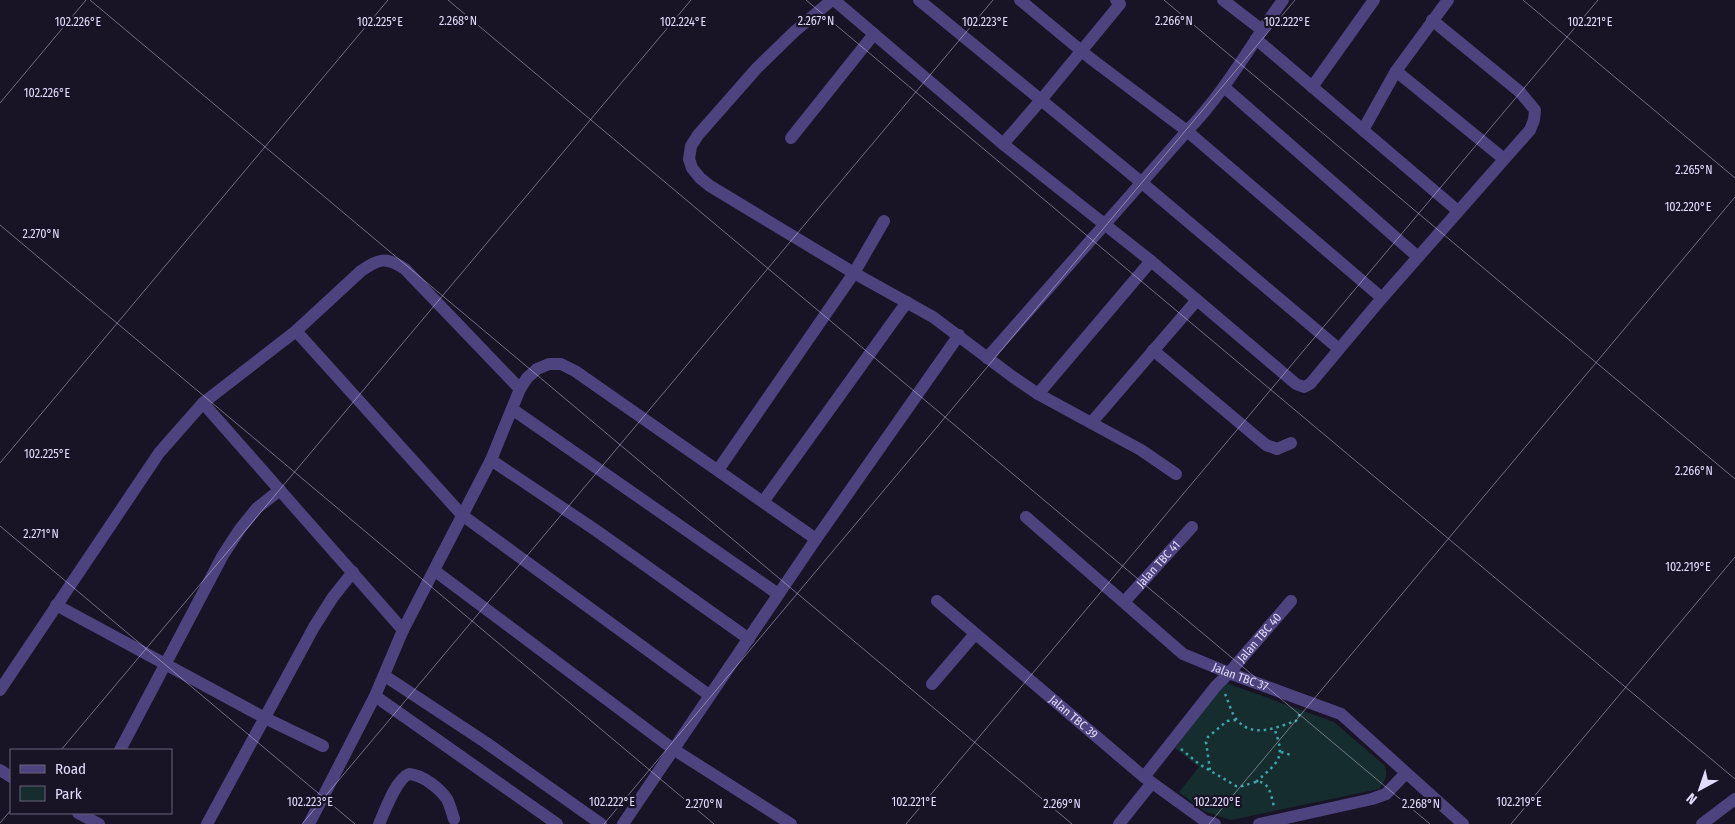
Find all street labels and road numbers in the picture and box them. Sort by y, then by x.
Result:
street label: Jalan TBC 41 [1134,538,1183,590]
street label: Jalan TBC 40 [1234,610,1284,665]
street label: Jalan TBC 37 [1210,660,1270,694]
street label: Jalan TBC 39 [1046,692,1101,742]

